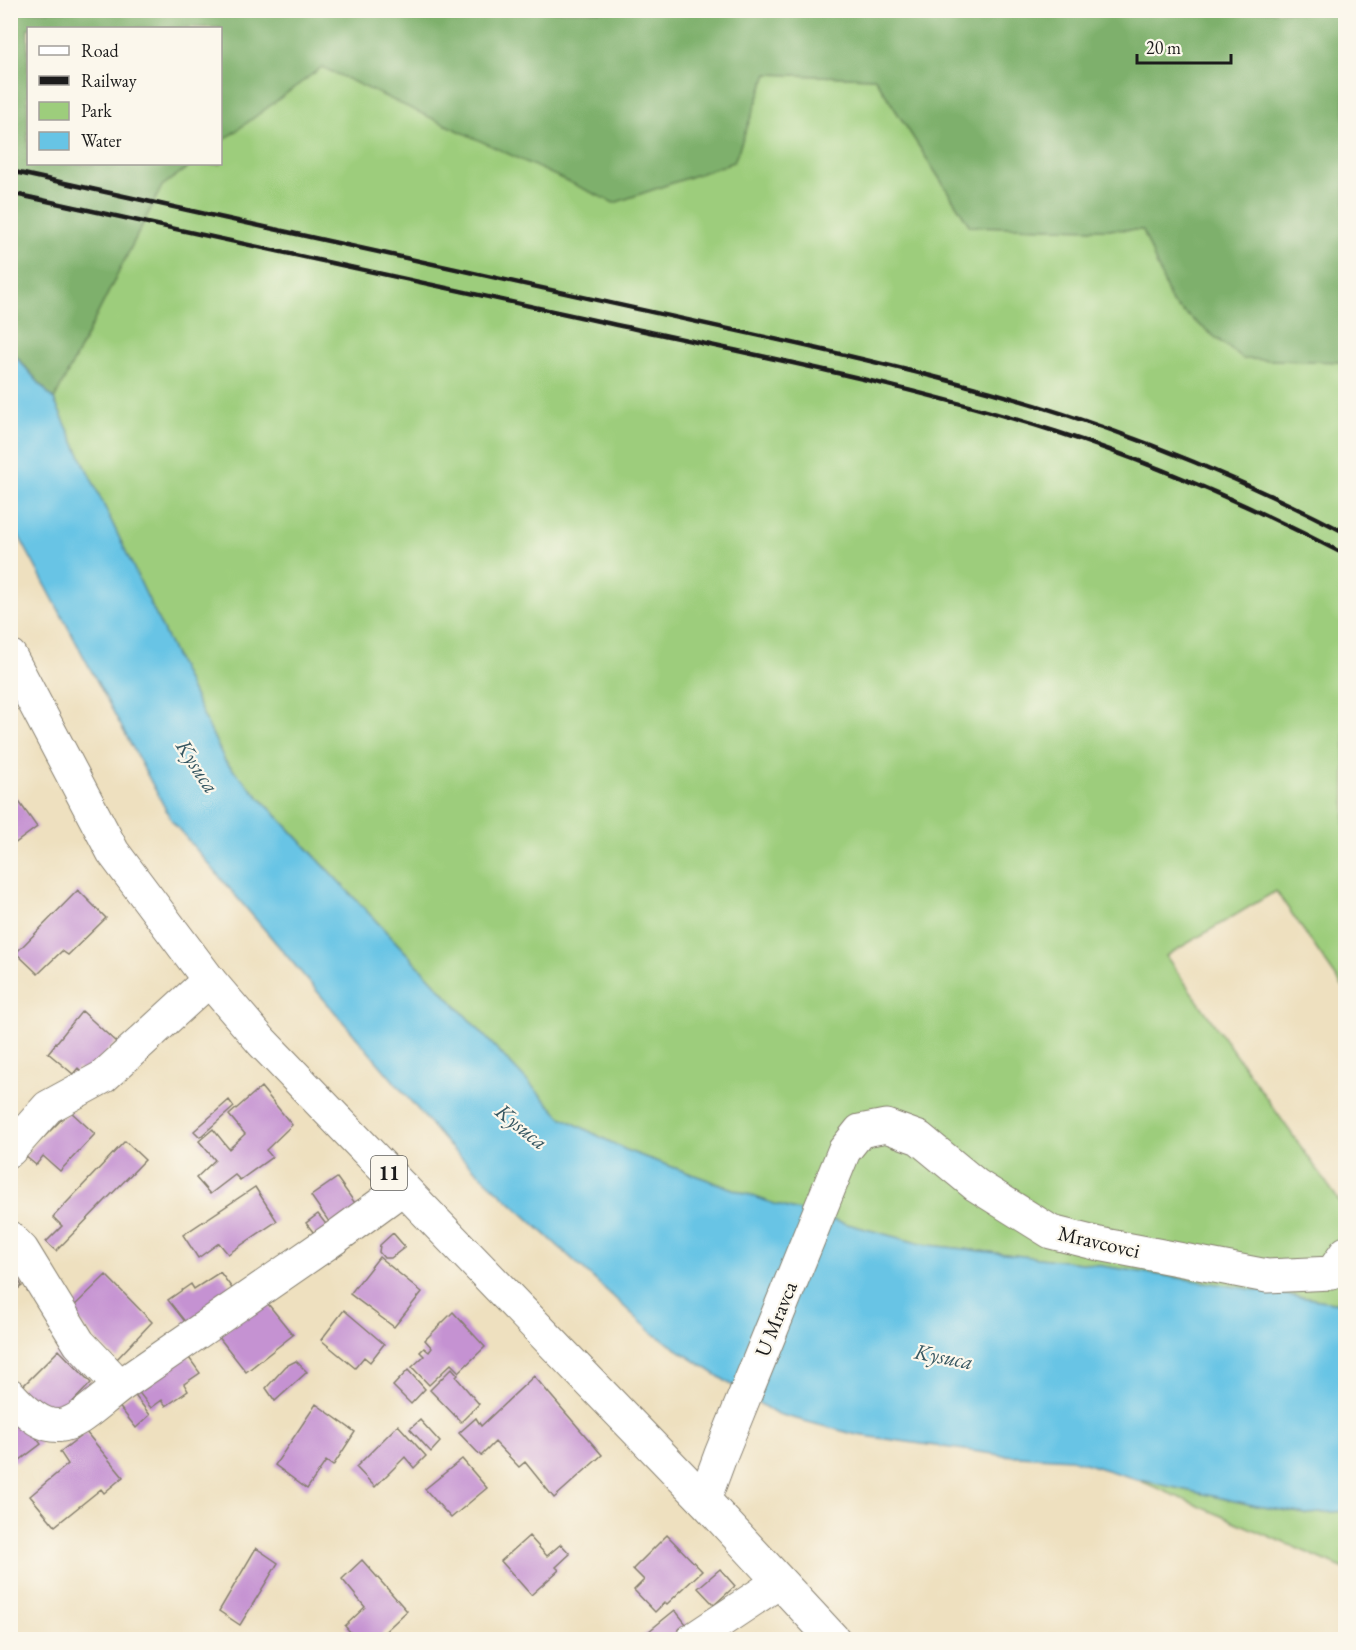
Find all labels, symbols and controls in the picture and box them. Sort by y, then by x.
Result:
legend [27,27,222,165]
scale bar [1137,27,1232,65]
text: 20 m [1146,36,1181,59]
text: Road [81,39,120,62]
text: Railway [81,69,137,92]
text: Park [81,99,112,122]
text: Water [81,129,122,152]
water label: Kysuca [169,733,226,799]
water label: Kysuca [489,1096,554,1156]
road number: 11 [371,1156,407,1190]
street label: Mravcovci [1056,1219,1143,1264]
street label: U Mravca [748,1277,803,1360]
water label: Kysuca [911,1336,976,1376]

